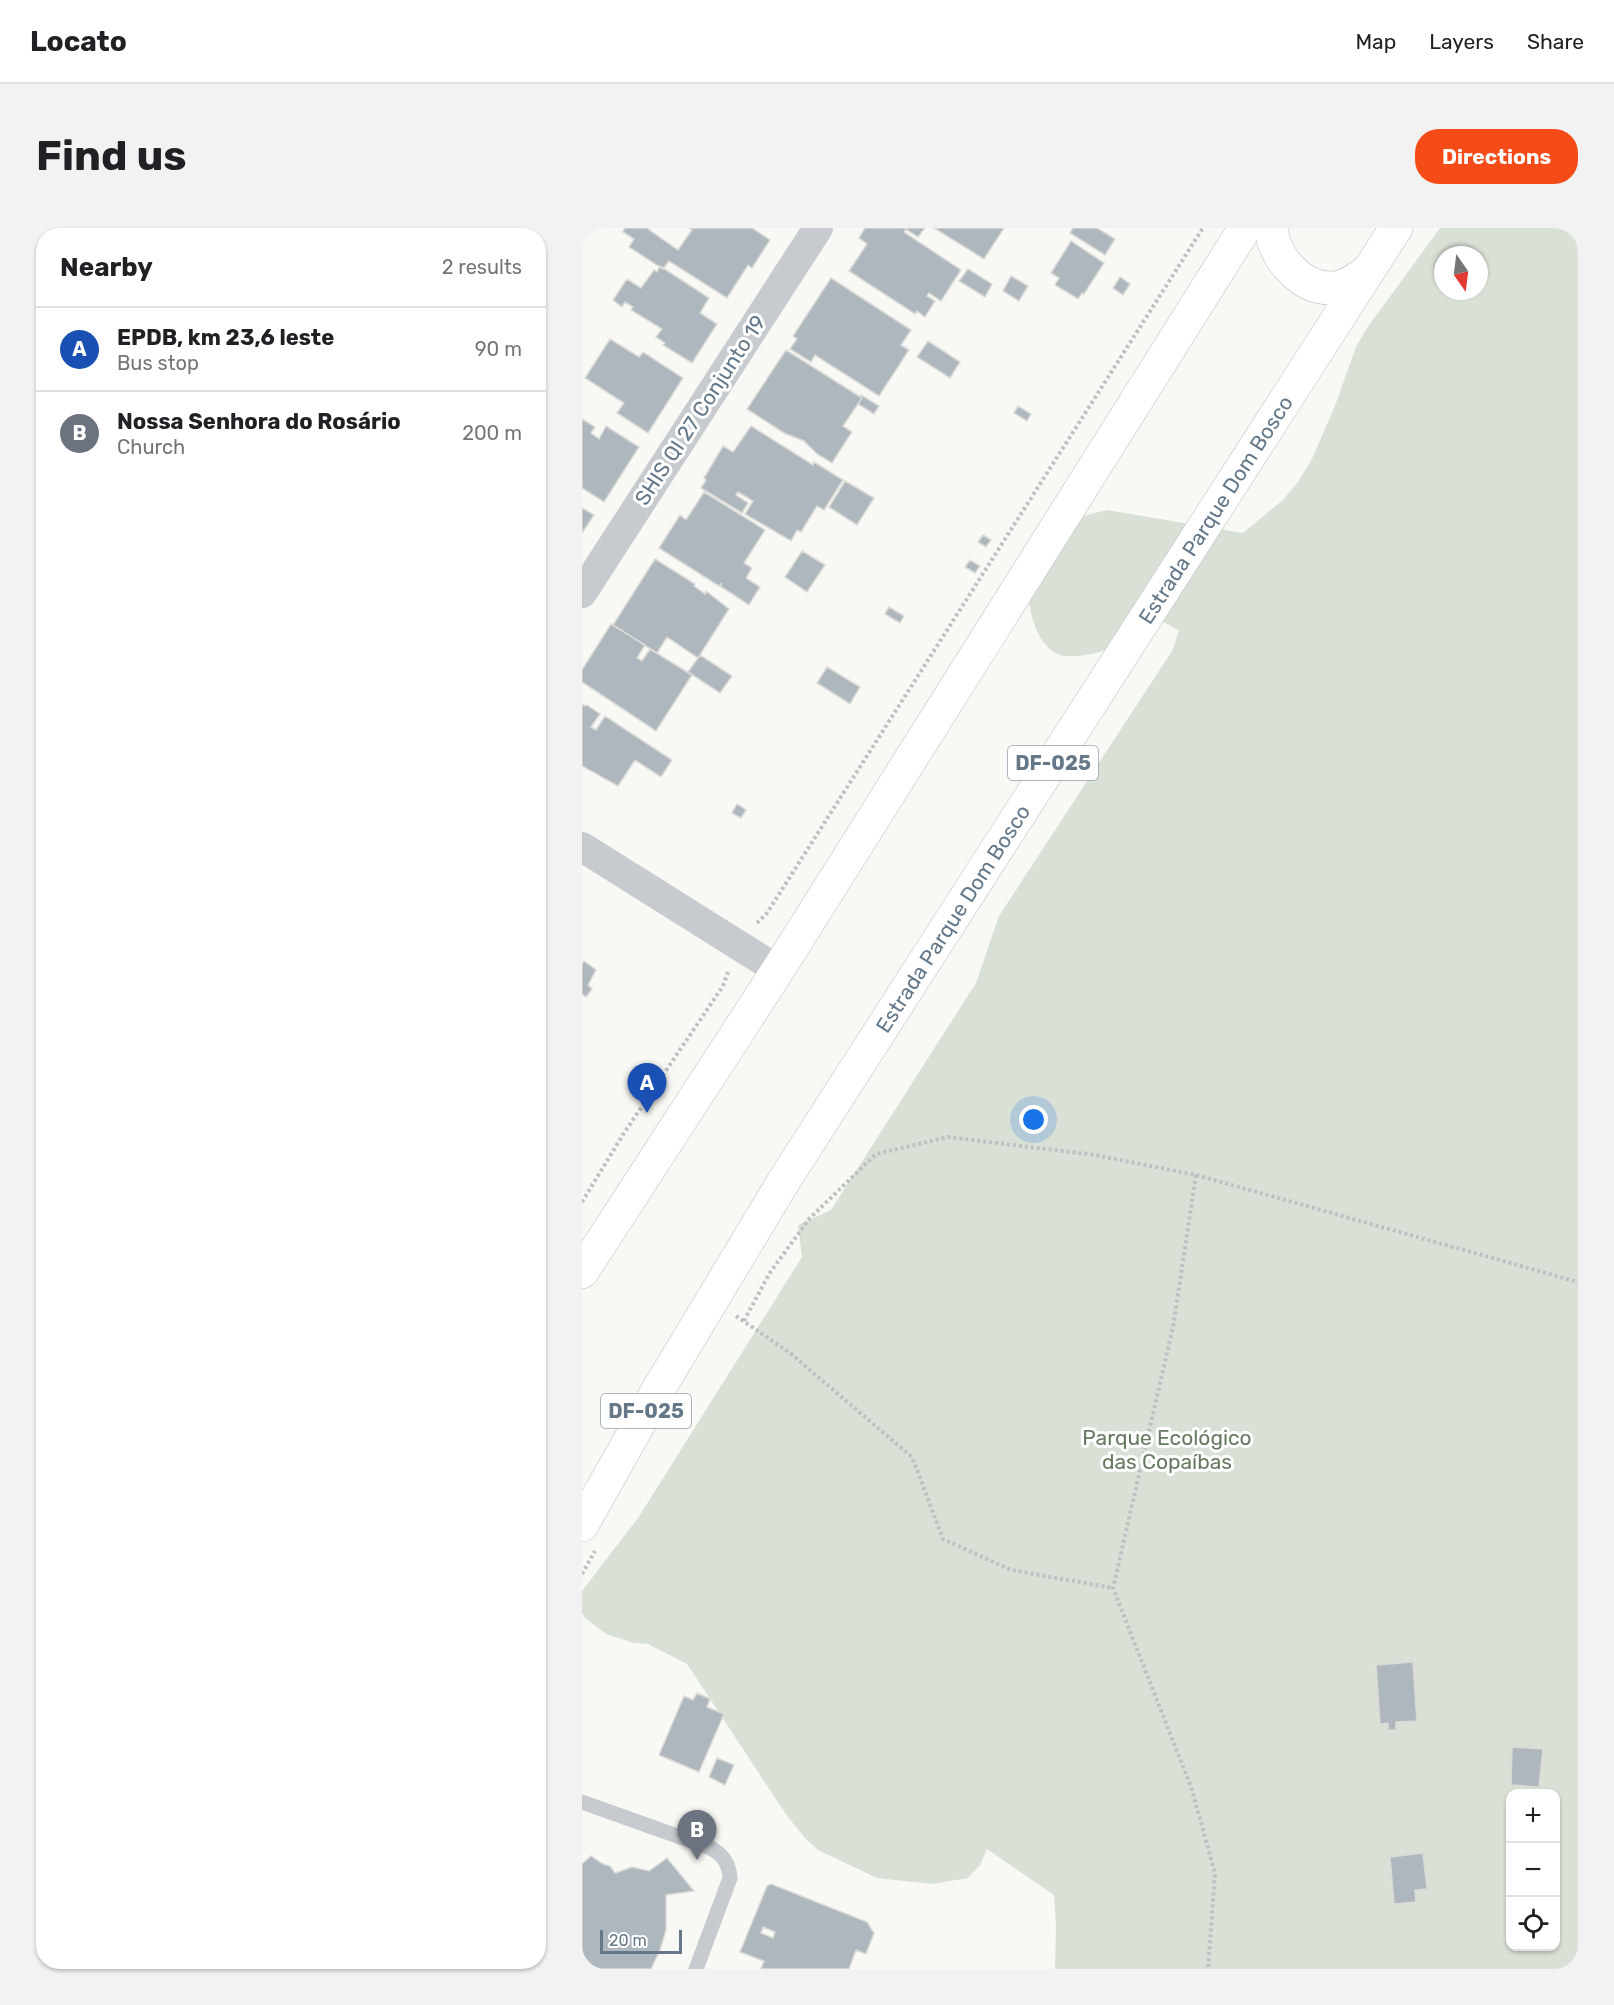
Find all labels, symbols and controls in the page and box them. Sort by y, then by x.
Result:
text: Locato [30,25,127,58]
text: Map [1355,29,1396,54]
text: Layers [1429,29,1494,54]
text: Share [1527,29,1584,54]
button: Directions [1415,129,1578,184]
text: Find us [36,131,187,181]
north arrow [1434,246,1488,300]
text: Nearby [60,252,153,283]
text: 2 results [442,255,522,279]
street label: SHIS QI 27 Conjunto 19 [629,310,771,510]
text: EPDB, km 23,6 leste [117,324,334,351]
text: A [72,337,87,361]
text: 90 m [475,337,522,361]
text: Bus stop [117,351,199,375]
street label: Estrada Parque Dom Bosco [1133,391,1298,628]
text: Nossa Senhora do Rosário [117,408,401,435]
text: B [72,421,87,445]
text: 200 m [462,421,522,445]
text: Church [117,435,185,459]
road number: DF-025 [1008,746,1098,780]
street label: Estrada Parque Dom Bosco [870,800,1035,1037]
pin: A [628,1064,666,1113]
your location [1019,1105,1048,1134]
road number: DF-025 [601,1394,691,1428]
park label: Parque Ecológico das Copaíbas [1082,1425,1252,1474]
map controls [1506,1789,1560,1951]
button: + [1506,1789,1560,1843]
pin: B [678,1810,716,1860]
button: − [1506,1843,1560,1897]
button: locate [1506,1897,1560,1951]
scale bar [600,1927,682,1954]
text: 20 m [609,1931,647,1950]

